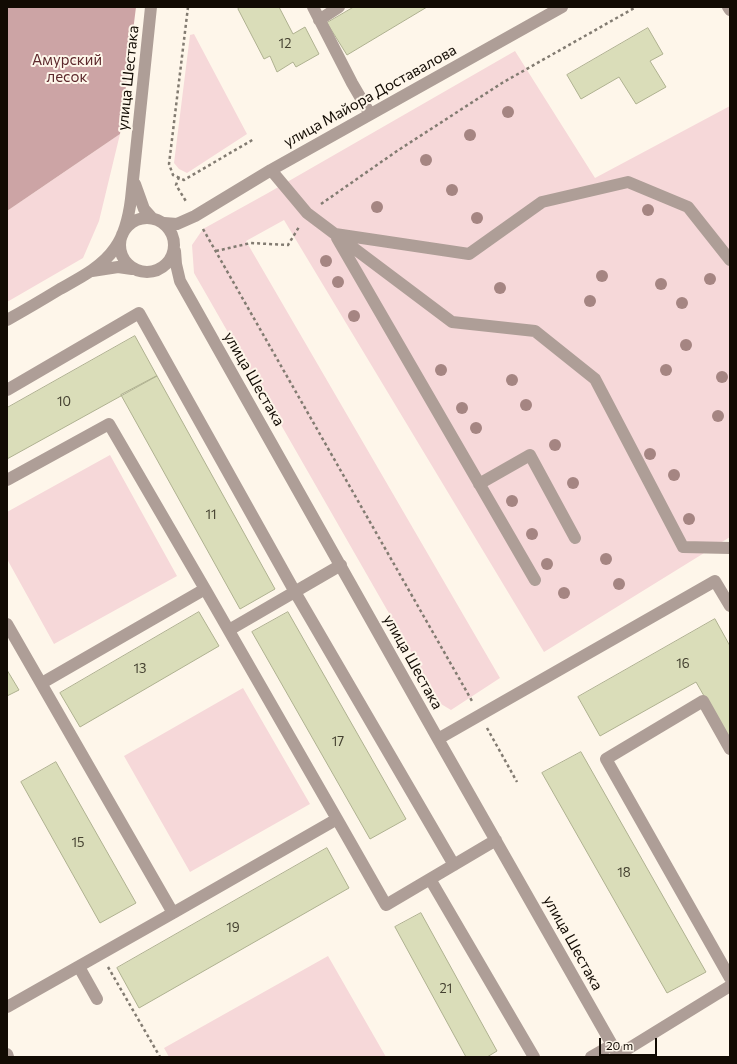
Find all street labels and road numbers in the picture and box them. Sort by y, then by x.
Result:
street label: улица Шестака [114,25,142,131]
street label: улица Майора Доставалова [280,41,460,151]
street label: улица Шестака [220,329,288,429]
street label: улица Шестака [380,611,446,713]
street label: улица Шестака [540,892,606,994]

